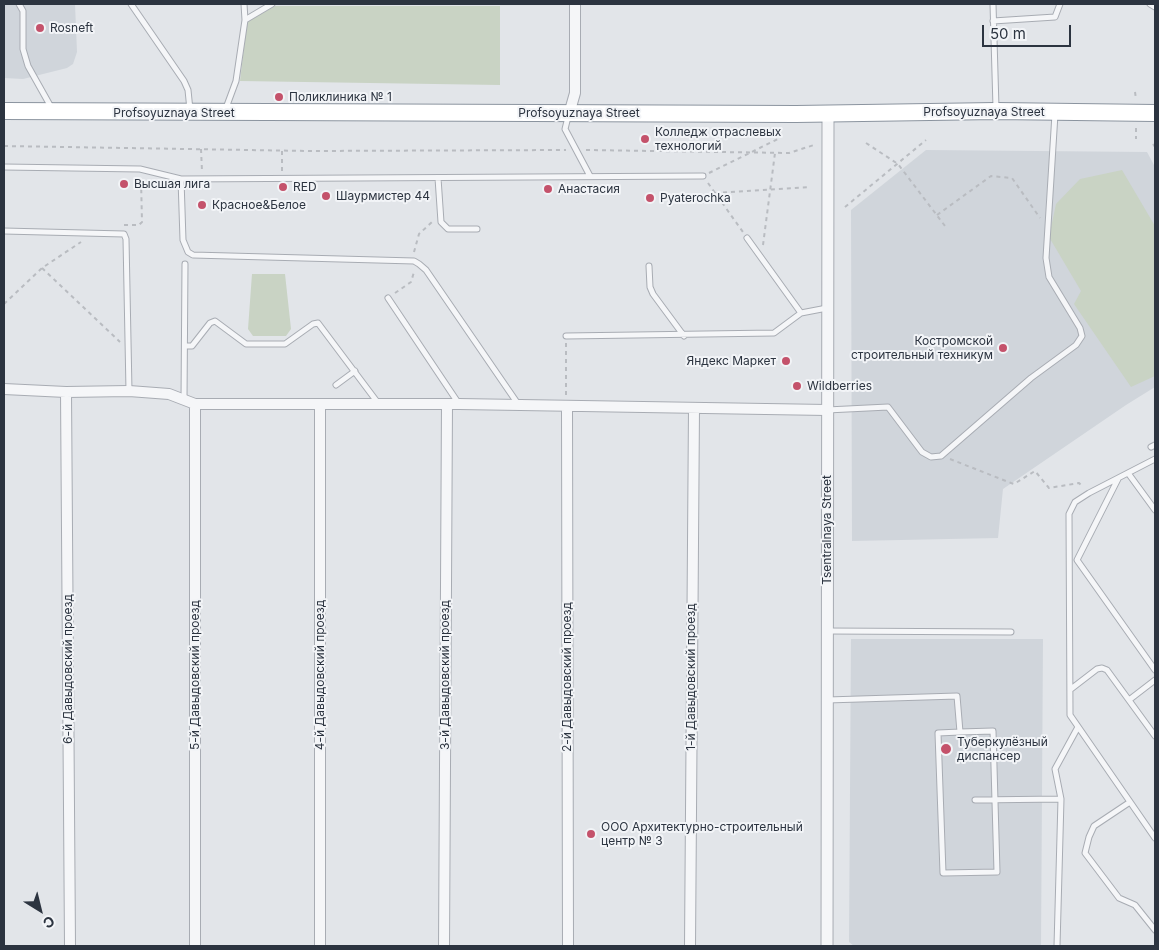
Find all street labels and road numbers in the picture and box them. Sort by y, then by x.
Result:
street label: Profsoyuznaya Street [923,105,1045,119]
street label: Profsoyuznaya Street [113,106,235,120]
street label: Profsoyuznaya Street [518,106,640,120]
street label: Tsentralnaya Street [820,475,834,585]
street label: 6-й Давыдовский проезд [61,594,75,744]
street label: 5-й Давыдовский проезд [188,600,202,750]
street label: 4-й Давыдовский проезд [313,600,327,750]
street label: 3-й Давыдовский проезд [438,600,452,750]
street label: 2-й Давыдовский проезд [560,602,574,752]
street label: 1-й Давыдовский проезд [684,603,698,751]

